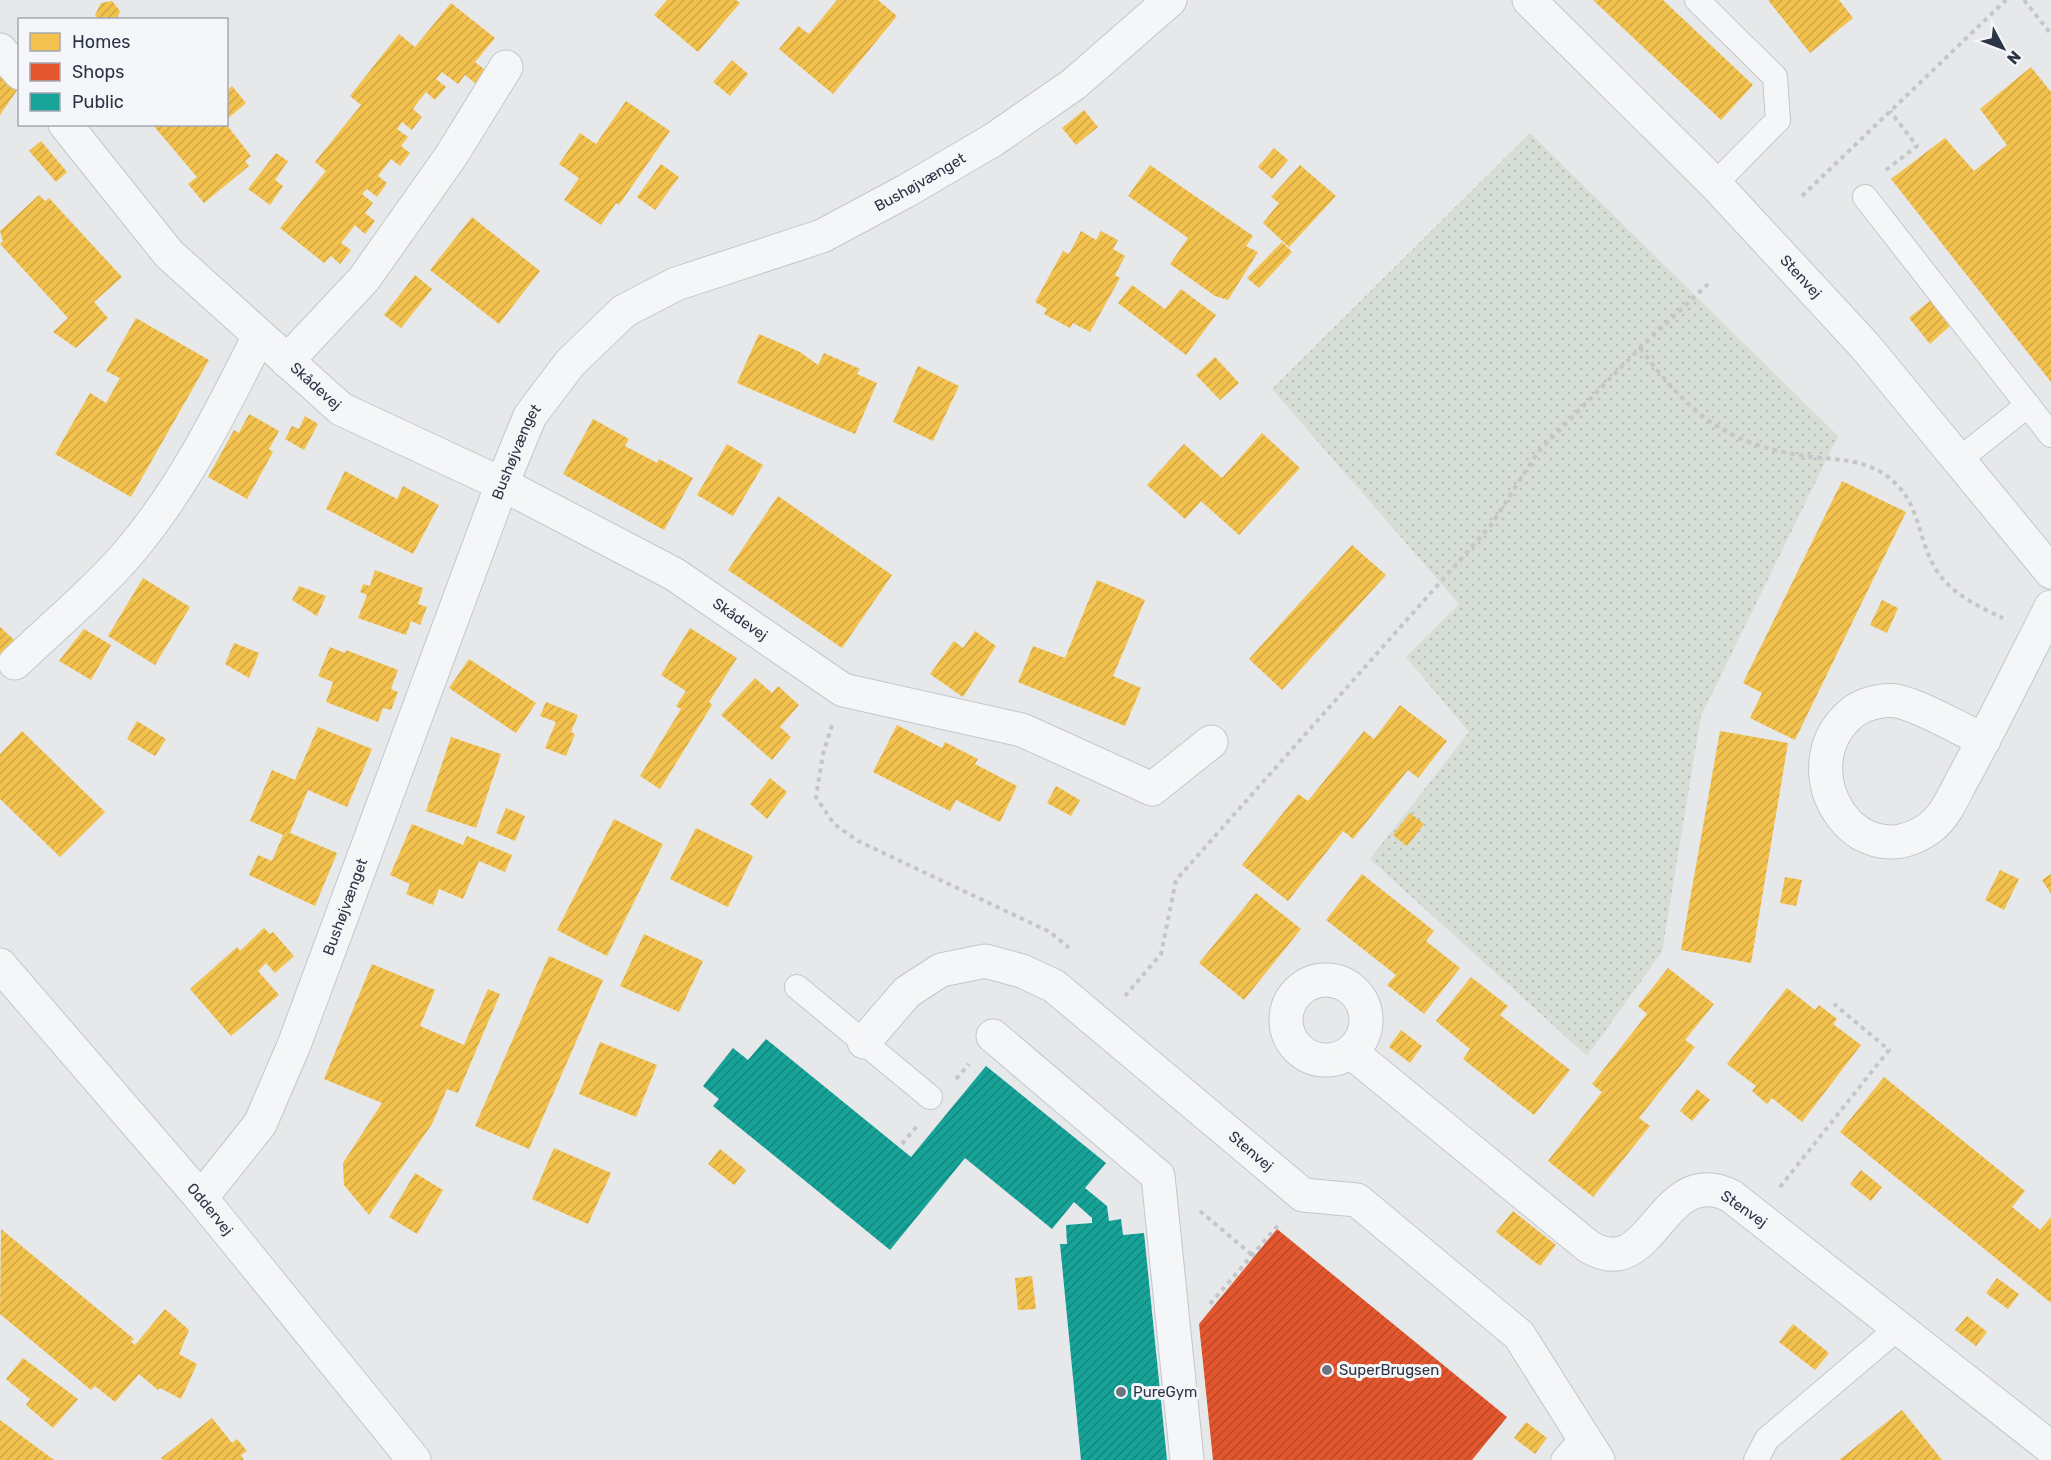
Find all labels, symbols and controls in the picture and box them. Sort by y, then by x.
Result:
legend [18,18,228,126]
north arrow [1973,18,2033,78]
text: Homes [72,31,130,53]
text: N [2003,47,2025,68]
text: Shops [72,61,124,83]
text: Public [72,91,124,113]
street label: Bushøjvænget [871,149,969,215]
street label: Stenvej [1776,251,1825,302]
street label: Skådevej [286,359,345,414]
street label: Bushøjvænget [488,401,545,502]
street label: Skådevej [709,594,771,645]
street label: Bushøjvænget [319,856,371,958]
street label: Stenvej [1225,1127,1277,1175]
street label: Oddervej [183,1179,237,1239]
street label: Stenvej [1717,1187,1771,1231]
place label: SuperBrugsen [1339,1361,1439,1379]
marker: SuperBrugsen [1320,1363,1334,1377]
place label: PureGym [1133,1383,1197,1401]
marker: PureGym [1114,1385,1128,1399]

